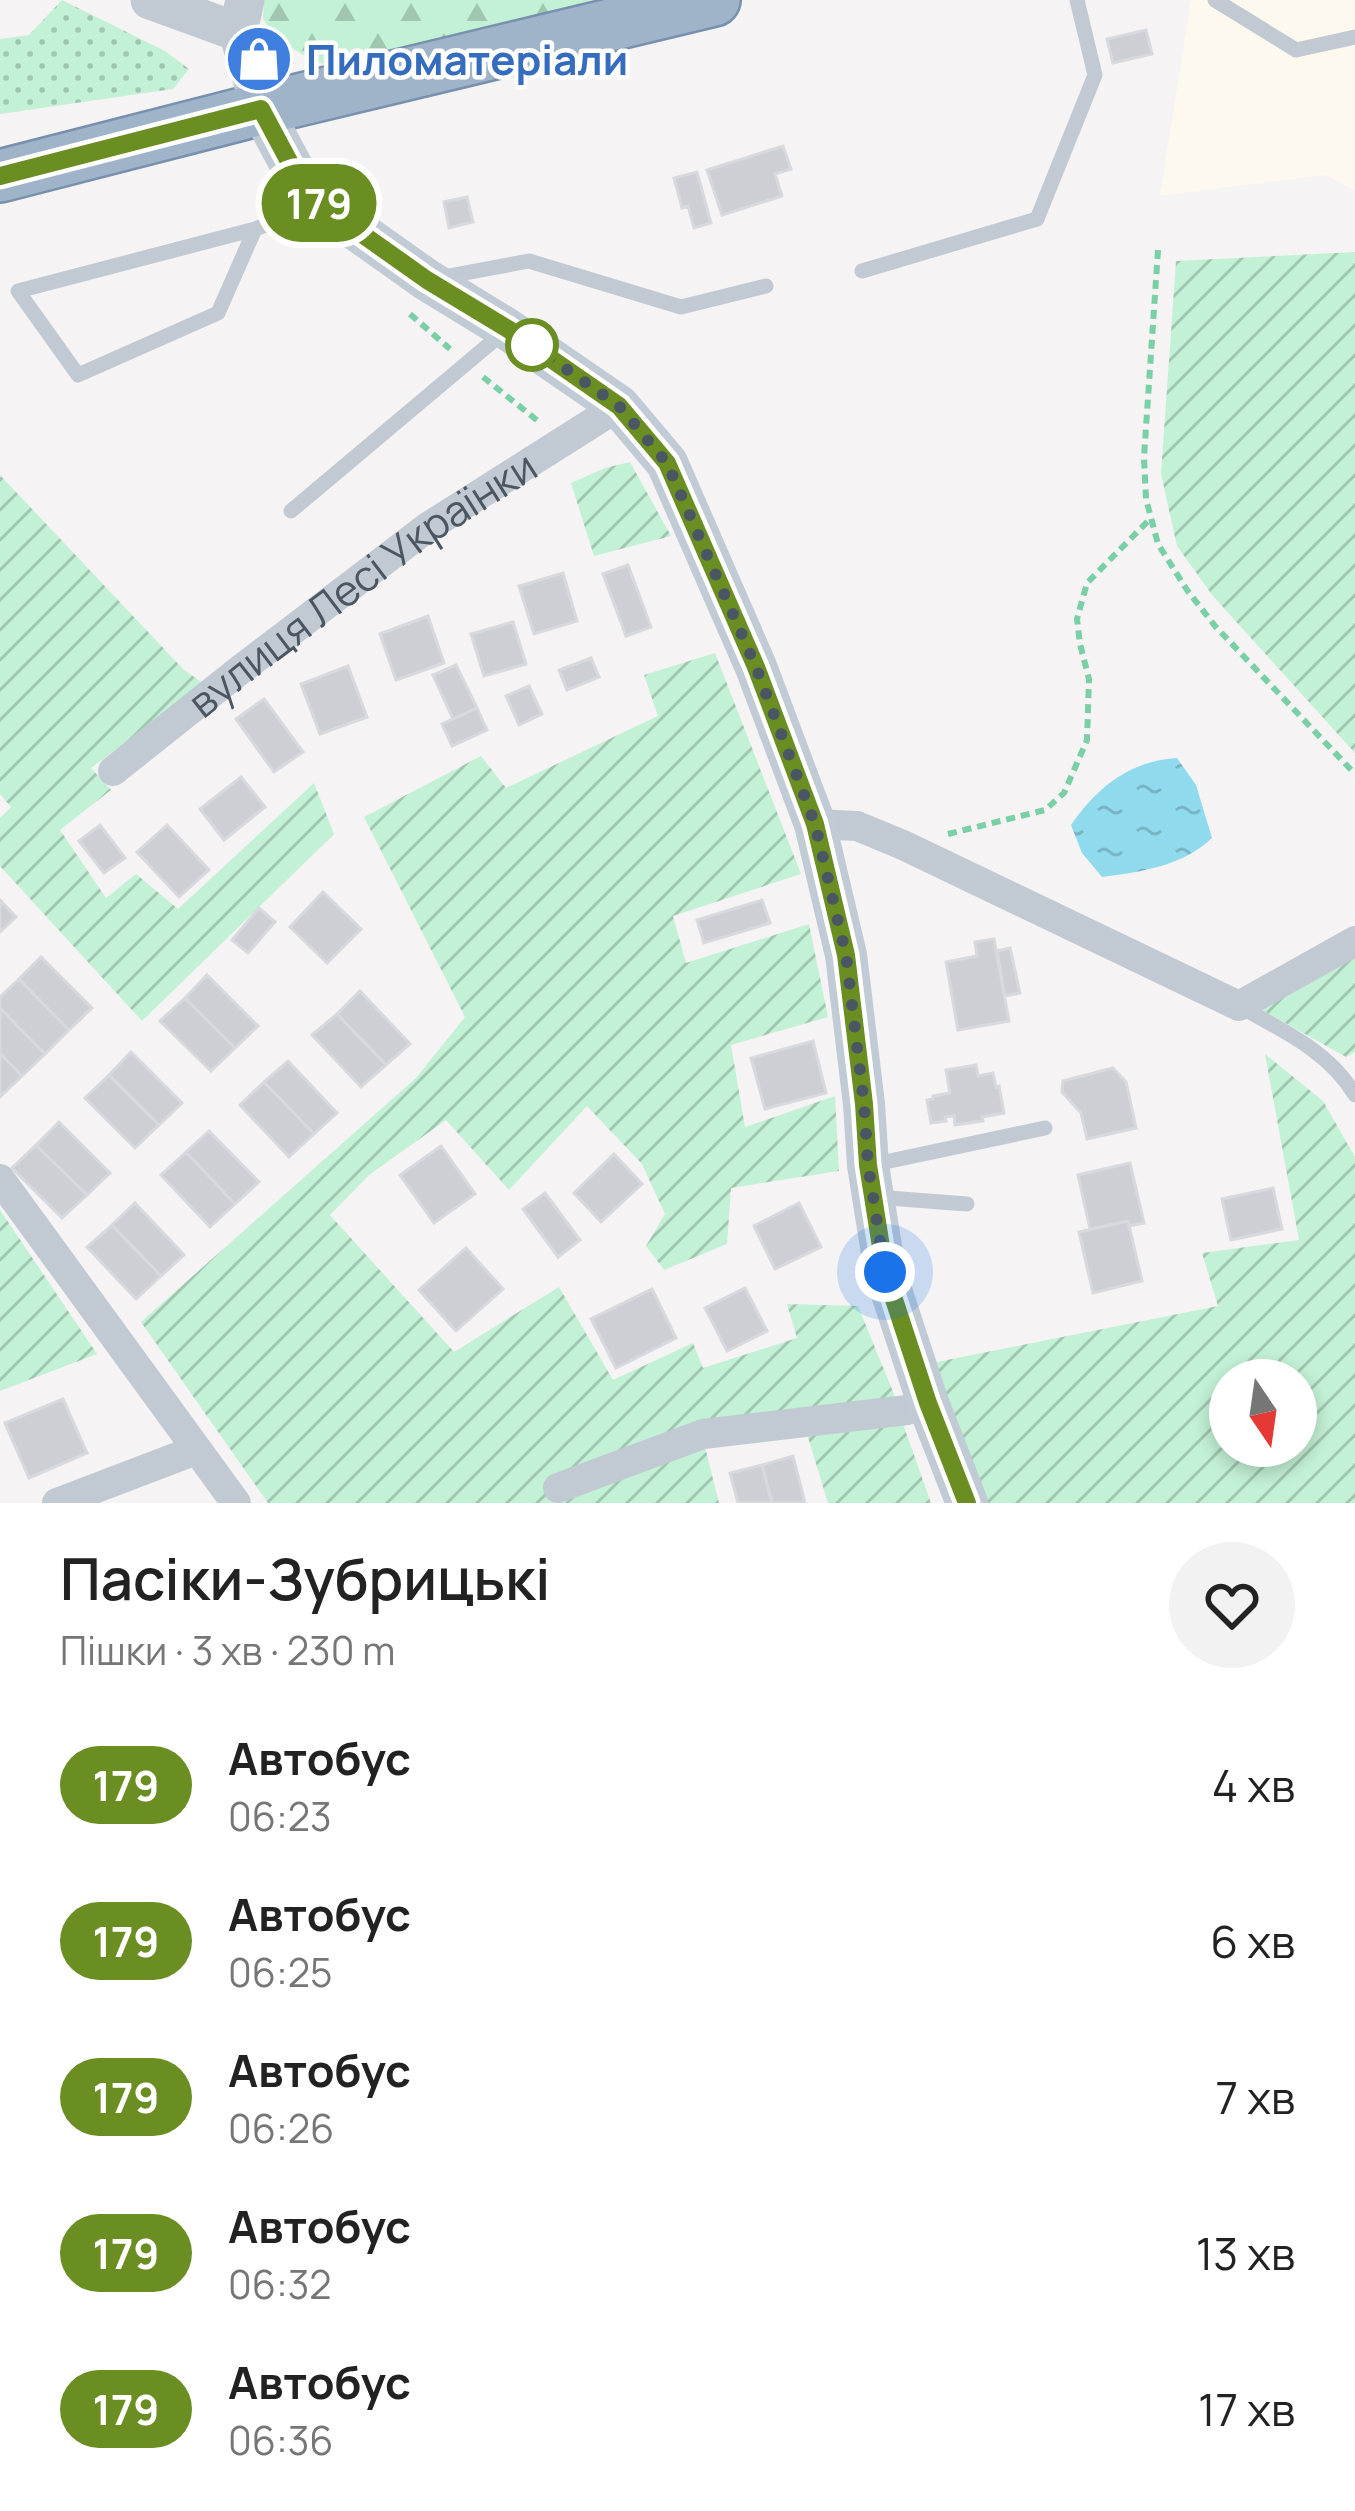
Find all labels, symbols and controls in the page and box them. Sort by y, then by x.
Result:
shop icon: Пиломатеріали [224,24,294,94]
place label: Пиломатеріали [306,30,628,88]
line badge: 179 [250,164,388,242]
text: 179 [286,174,352,232]
unlabelled marker [507,320,557,370]
street label: вулиця Лесі Українки [175,437,547,730]
your location [855,1242,915,1302]
north arrow [1209,1359,1317,1467]
map controls [1209,1359,1317,1467]
text: Пасіки-Зубрицькі [60,1539,550,1617]
button: heart [1169,1542,1295,1668]
text: Пішки · 3 хв · 230 m [60,1623,395,1677]
text: Автобус [228,1727,411,1789]
text: 4 хв [1212,1754,1295,1816]
text: 179 [93,1756,159,1814]
text: 06:23 [228,1789,331,1843]
text: Автобус [228,1883,411,1945]
text: 6 хв [1210,1910,1295,1972]
text: 179 [93,1912,159,1970]
text: 06:25 [228,1945,332,1999]
text: Автобус [228,2039,411,2101]
text: 7 хв [1216,2066,1295,2128]
text: 179 [93,2068,159,2126]
text: 06:26 [228,2101,334,2155]
text: Автобус [228,2195,411,2257]
text: 13 хв [1196,2222,1295,2284]
text: 179 [93,2224,159,2282]
text: 06:32 [228,2257,331,2311]
text: Автобус [228,2351,411,2413]
text: 17 хв [1198,2378,1295,2440]
text: 179 [93,2380,159,2438]
text: 06:36 [228,2413,333,2467]

